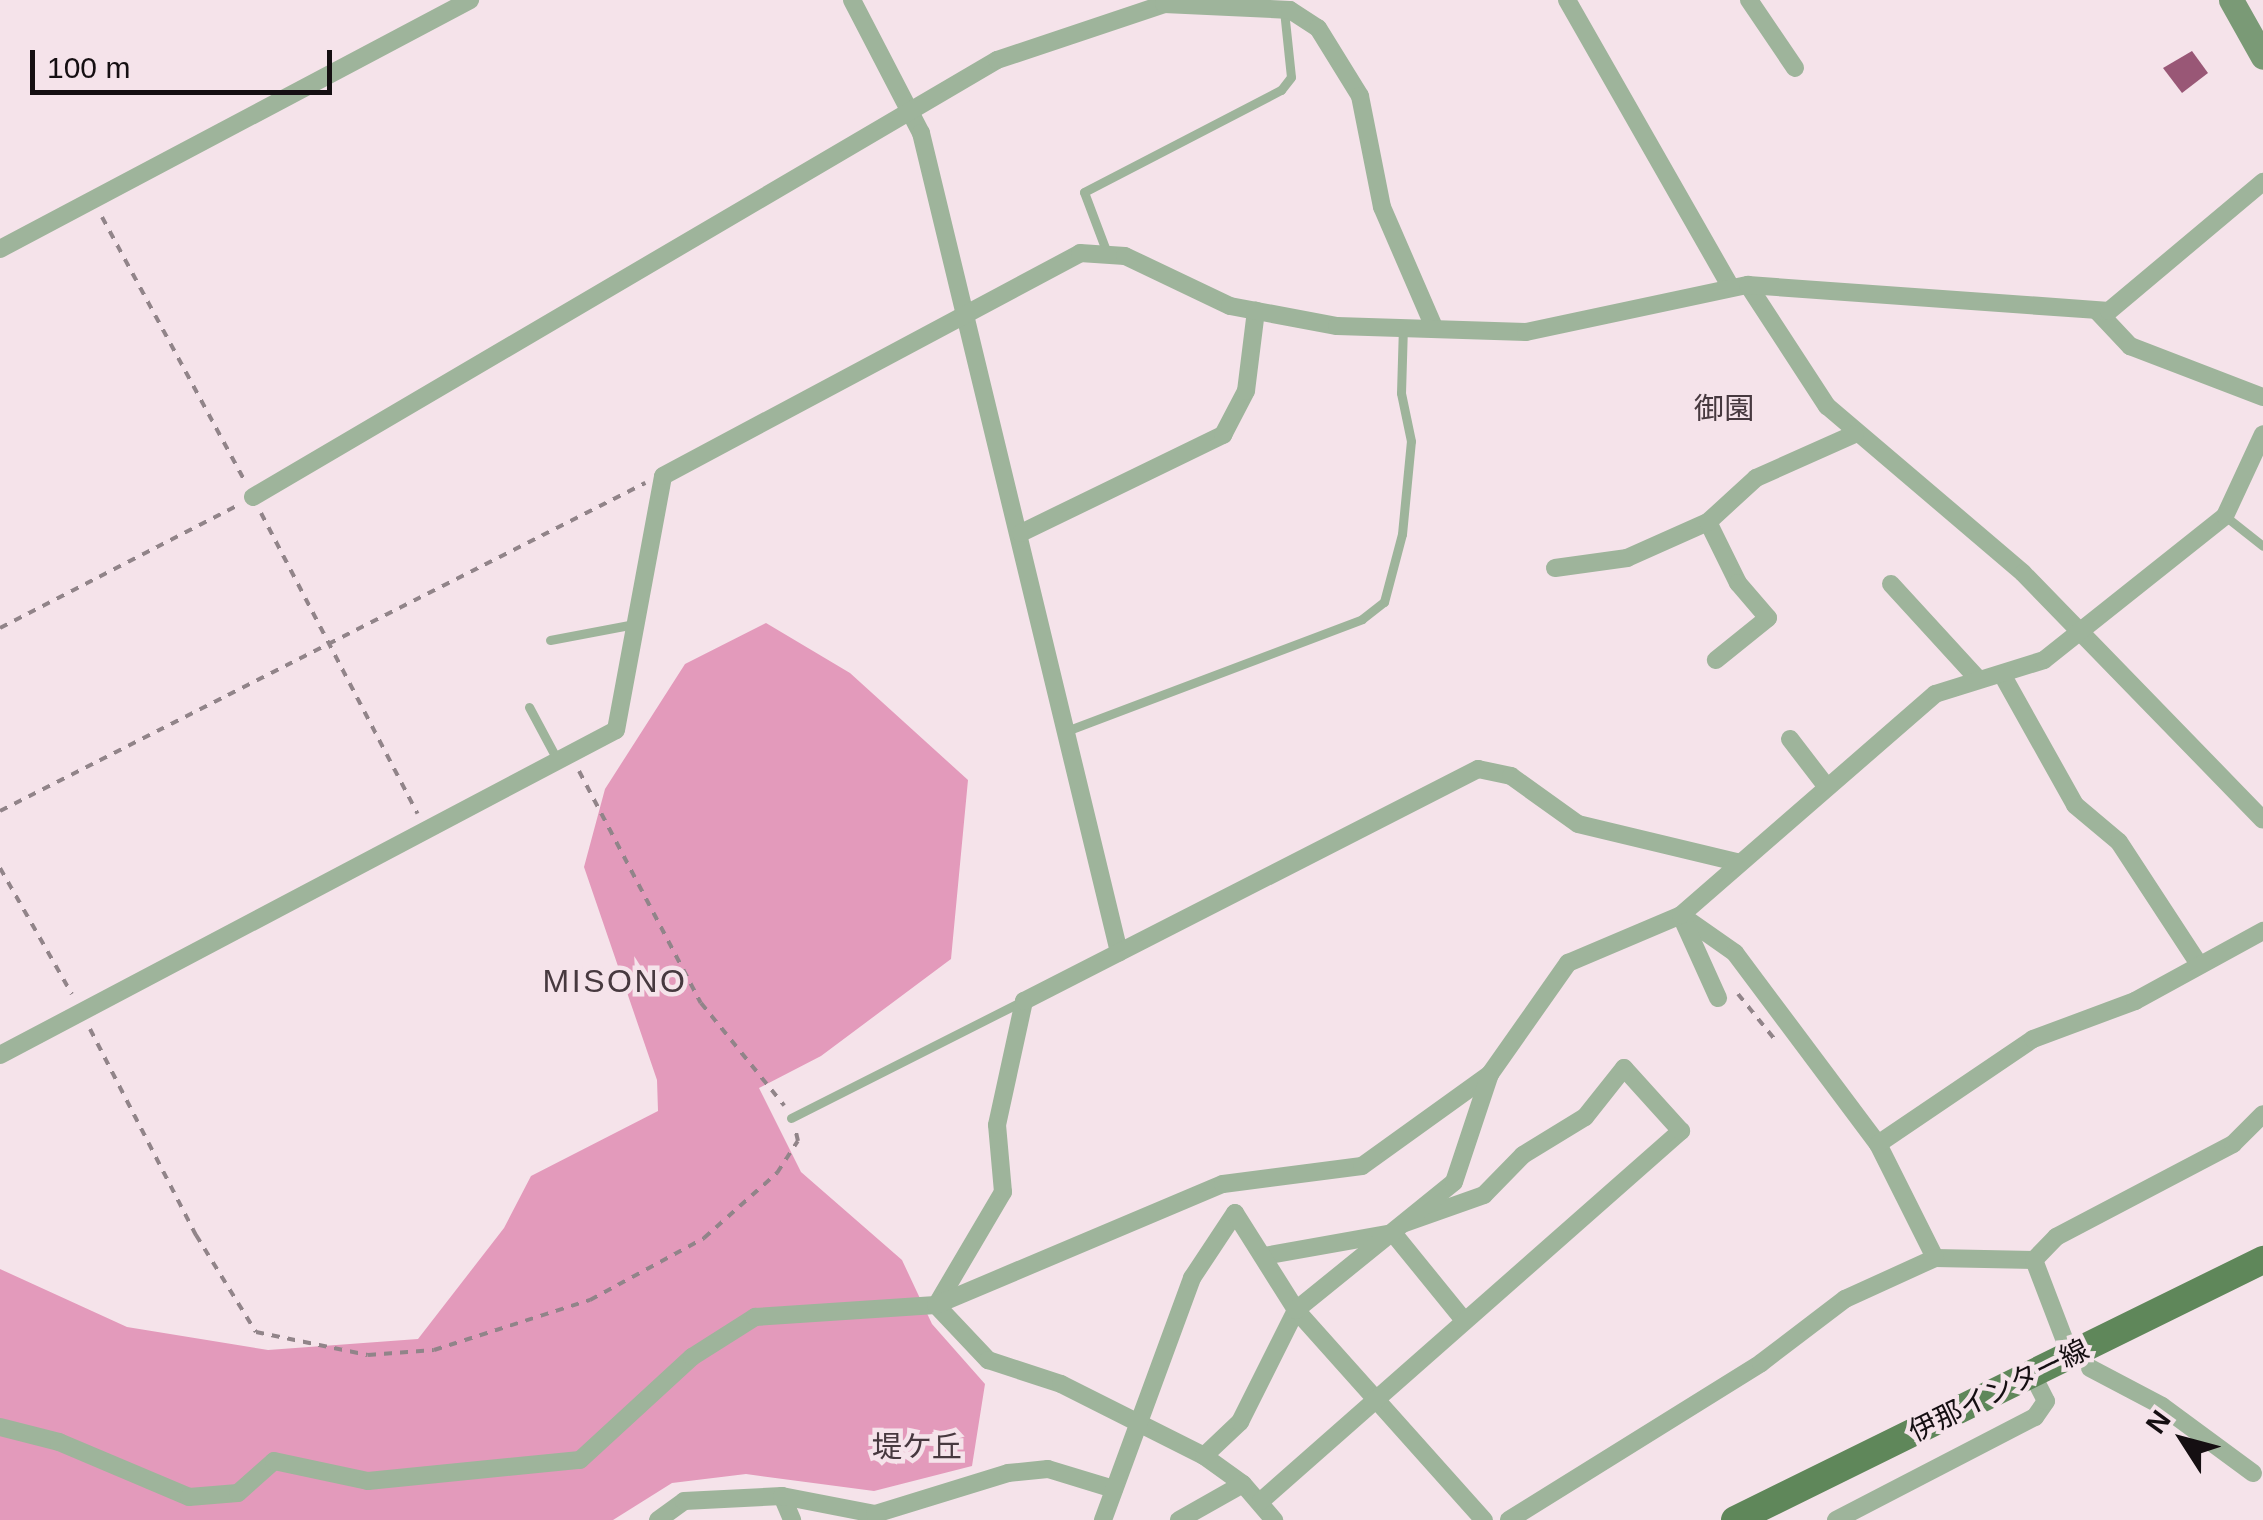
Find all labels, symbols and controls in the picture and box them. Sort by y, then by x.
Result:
scale bar [35,30,338,92]
text: 100 m [47,51,130,84]
district label: 御園 [1694,391,1754,427]
district label: MISONO [543,962,687,1000]
street label: 伊那インター線 [1904,1333,2094,1449]
north arrow [2133,1390,2233,1490]
text: N [2140,1405,2177,1439]
district label: 堤ケ丘 [872,1429,962,1465]

